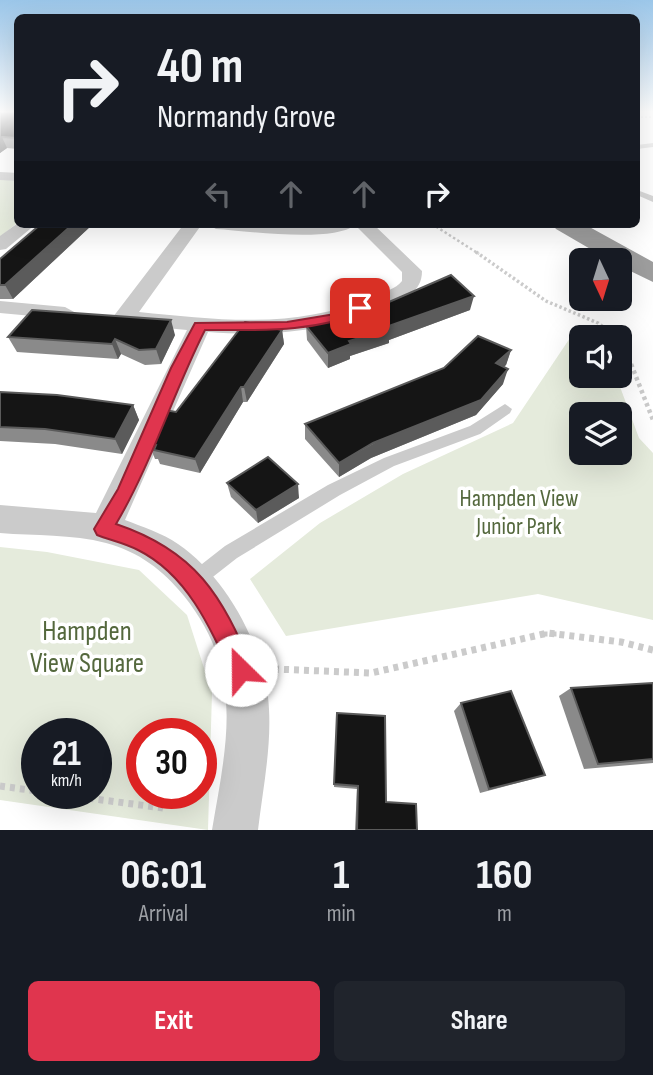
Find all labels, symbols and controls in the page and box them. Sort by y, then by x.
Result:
text: 40 m [157,38,243,97]
icon: right [42,42,133,133]
text: Normandy Grove [157,98,336,137]
icon: left [199,175,237,213]
icon: ahead [272,175,310,213]
icon: ahead [345,175,383,213]
icon: right [418,175,456,213]
north arrow [569,248,632,312]
map controls [569,248,632,465]
pin [330,278,390,338]
icon: arrive [341,289,379,327]
button: sound [569,325,632,388]
button: layers [569,402,632,465]
park label: Hampden View Junior Park [460,484,578,541]
park label: Hampden View Square [30,615,144,680]
position arrow [204,633,278,707]
speed limit sign: 30 [126,718,217,809]
text: 21 [52,733,81,776]
text: km/h [51,770,82,791]
text: 06:01 [121,850,206,901]
text: 1 [333,850,349,901]
text: 160 [476,850,532,901]
text: Arrival [139,900,188,928]
text: min [327,900,356,928]
text: m [497,900,512,928]
button: Exit [28,981,320,1061]
button: Share [334,981,625,1061]

